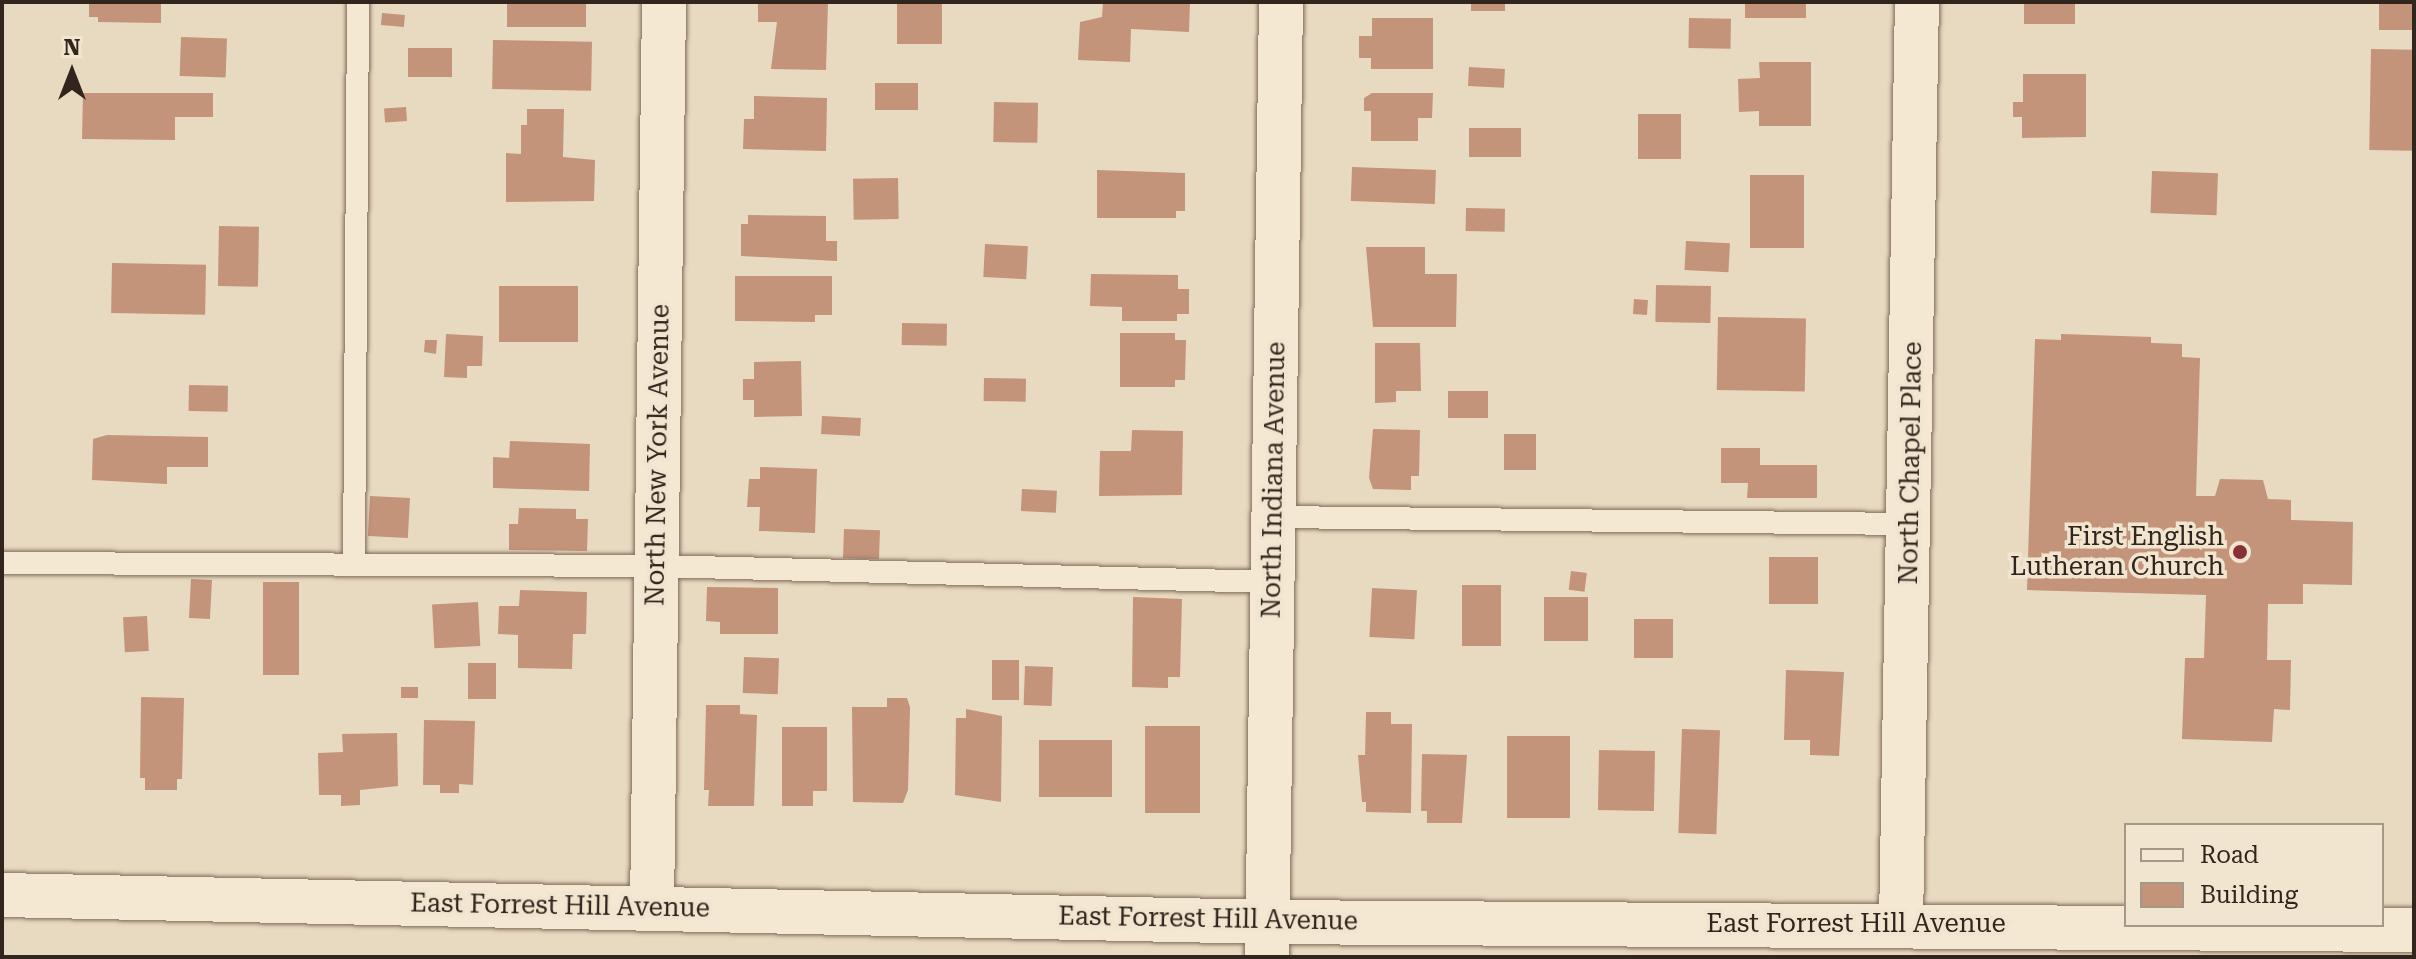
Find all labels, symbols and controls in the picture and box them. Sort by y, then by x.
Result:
north arrow [32,32,112,112]
text: N [64,35,80,60]
street label: North New York Avenue [640,304,676,606]
street label: North Indiana Avenue [1256,341,1292,619]
street label: North Chapel Place [1893,341,1929,585]
place label: First English Lutheran Church [2010,521,2224,582]
marker: First English Lutheran Church [2231,543,2249,561]
legend [2124,823,2384,927]
text: Road [2200,841,2259,869]
text: Building [2200,881,2298,909]
street label: East Forrest Hill Avenue [410,888,710,924]
street label: East Forrest Hill Avenue [1058,901,1358,937]
street label: East Forrest Hill Avenue [1706,908,2006,940]

